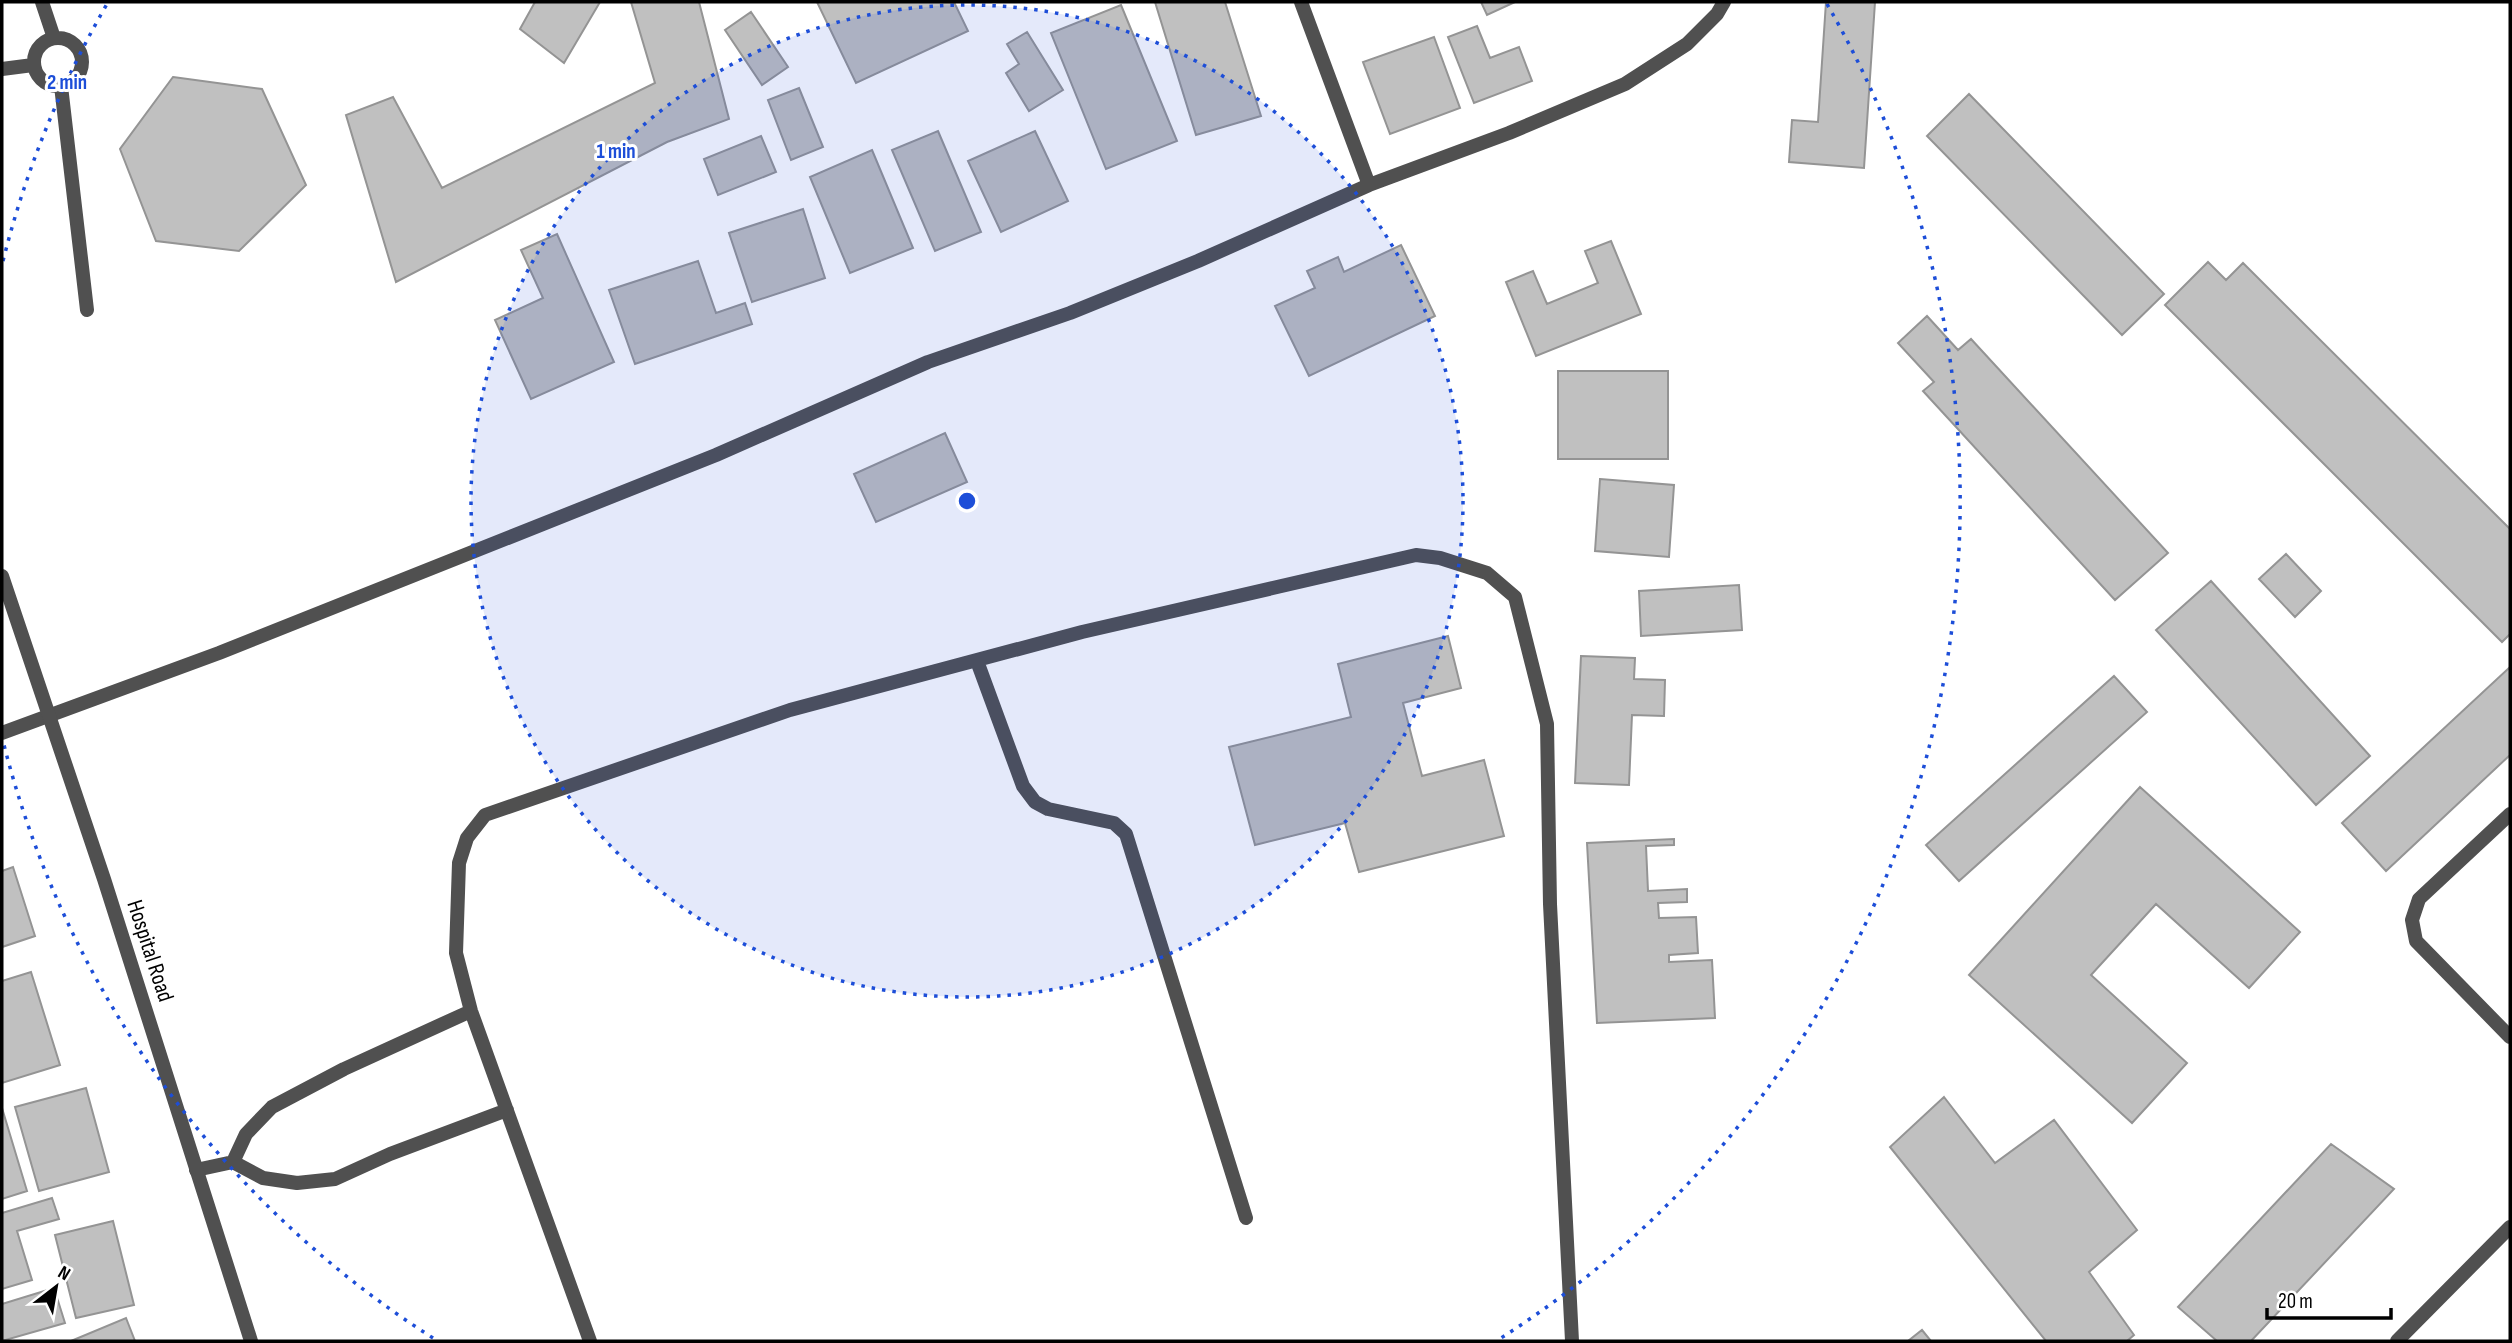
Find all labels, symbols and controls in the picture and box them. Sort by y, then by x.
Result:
text: 2 min [47,70,87,95]
text: 1 min [596,139,636,164]
centre of rings [955,489,979,513]
street label: Hospital Road [120,897,180,1005]
north arrow [21,1252,91,1322]
text: N [54,1261,74,1286]
scale bar [2267,1276,2391,1320]
text: 20 m [2278,1289,2313,1314]

